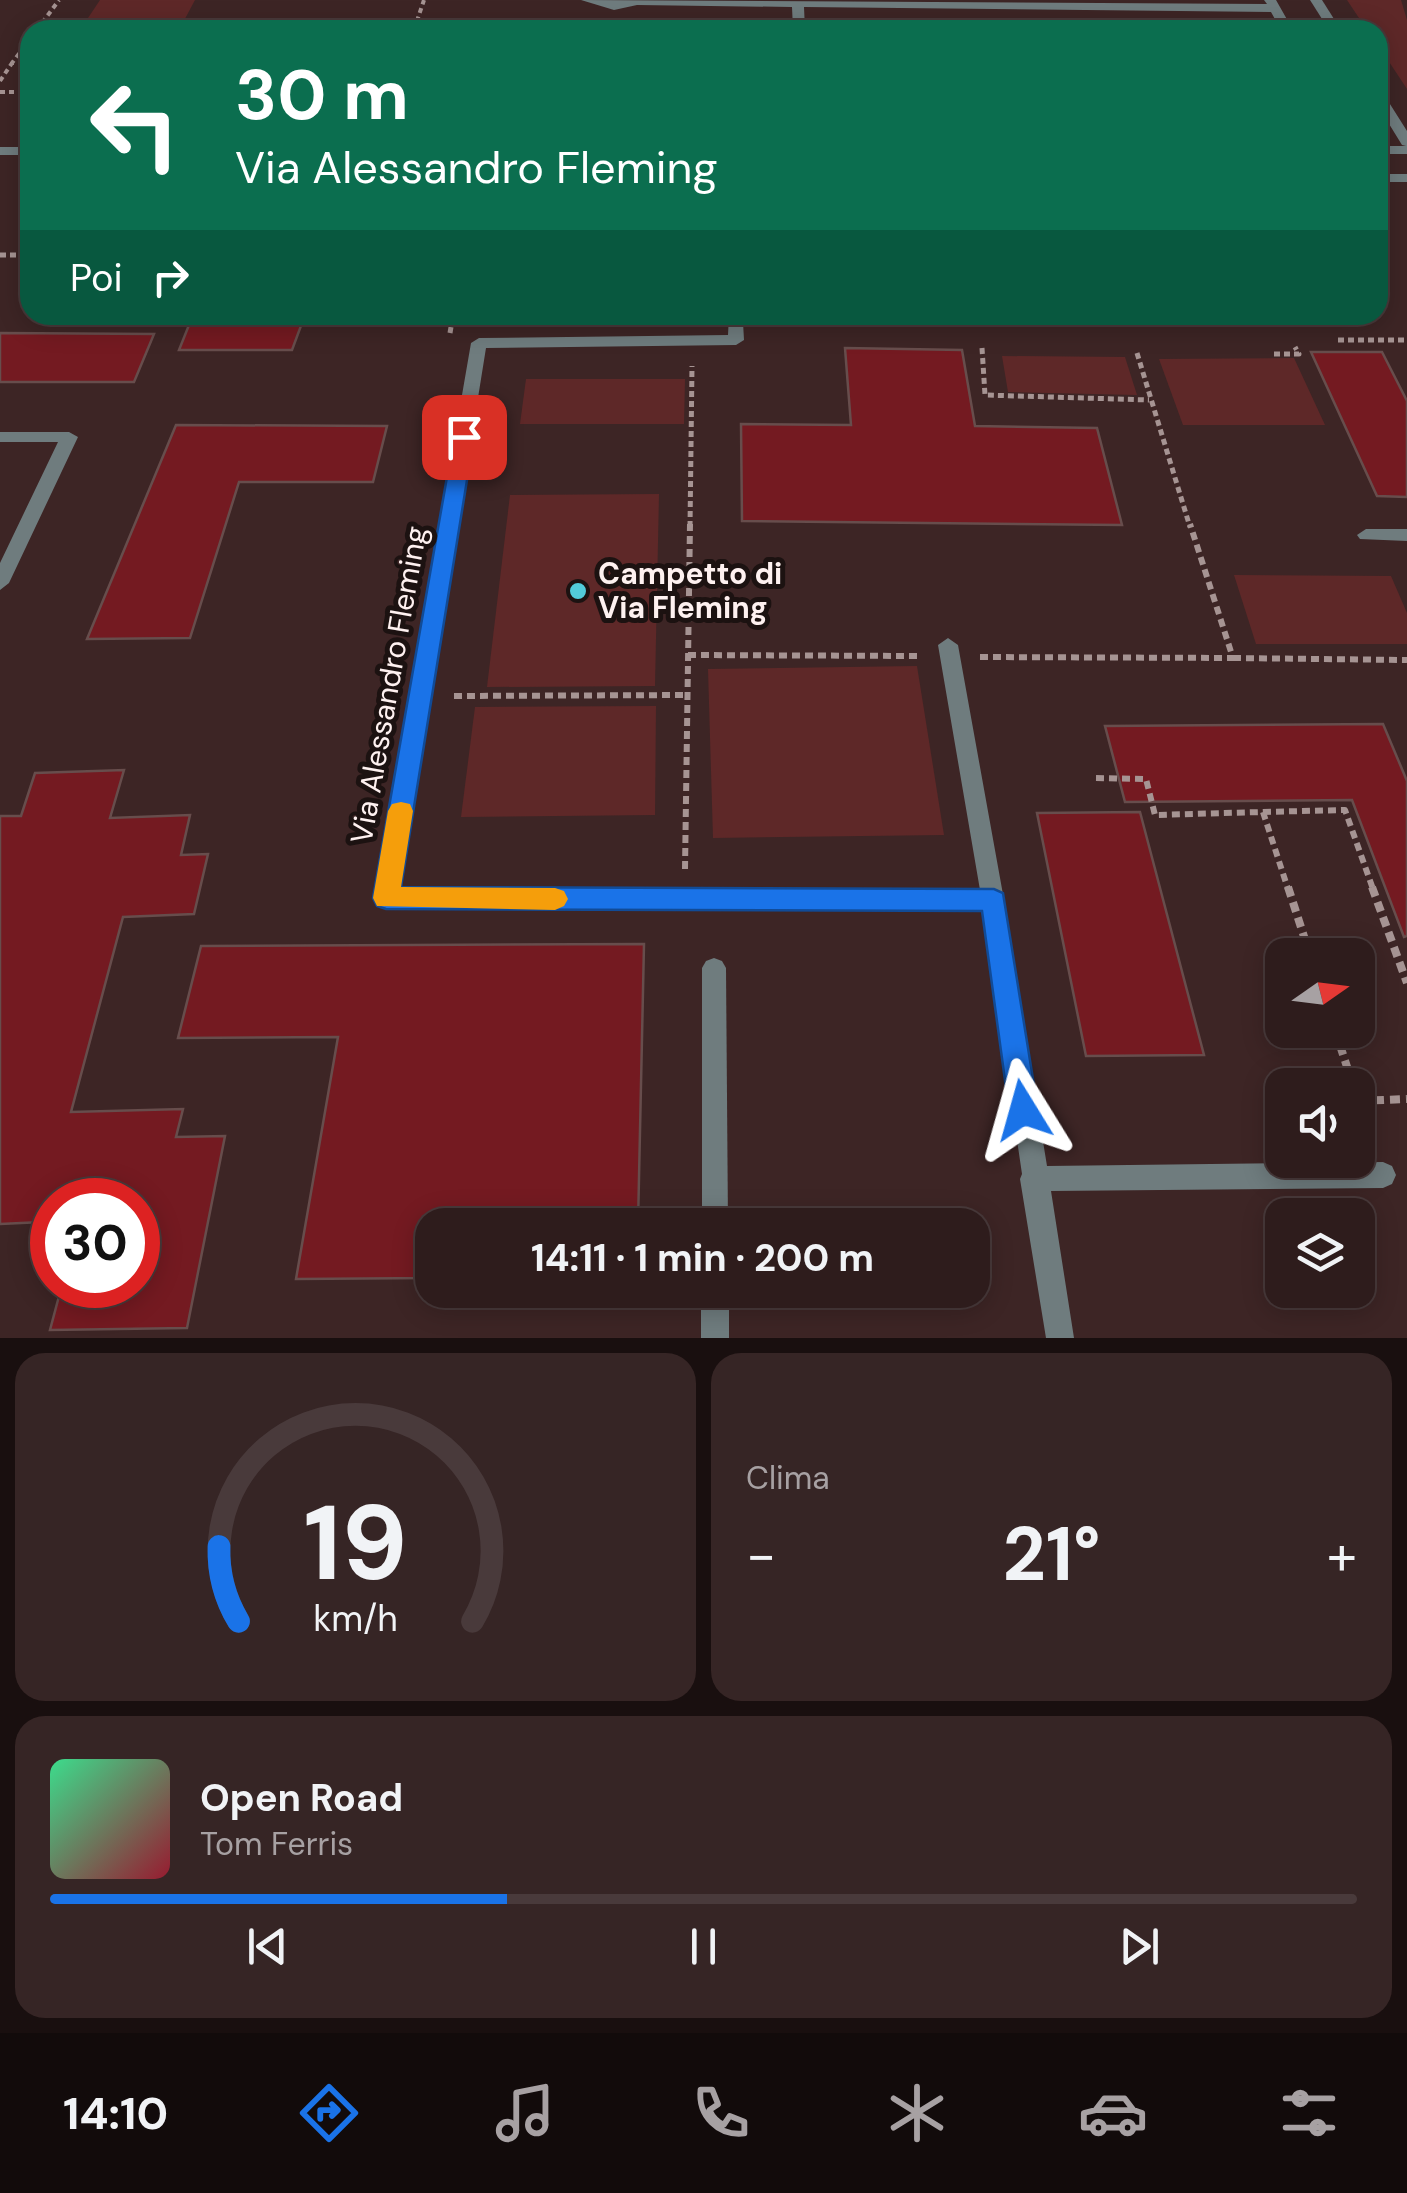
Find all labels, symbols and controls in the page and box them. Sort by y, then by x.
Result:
text: 30 m [235,50,409,141]
icon: left [70,60,200,190]
text: Via Alessandro Fleming [235,138,718,197]
icon: right [143,250,198,305]
text: Poi [70,253,123,303]
pin [422,395,507,480]
icon: arrive [437,410,492,465]
street label: Via Alessandro Fleming [341,523,436,847]
place label: Campetto di Via Fleming [598,554,782,627]
marker: Campetto di Via Fleming [567,580,589,602]
north arrow [1265,938,1375,1048]
map controls [1265,938,1375,1308]
position arrow [971,1058,1075,1162]
button: sound [1265,1068,1375,1178]
speed limit sign: 30 [30,1178,160,1308]
button: layers [1265,1198,1375,1308]
text: 14:11 · 1 min · 200 m [531,1233,874,1283]
text: Clima [746,1457,830,1499]
text: 19 [304,1476,407,1611]
text: 21° [1003,1506,1100,1603]
text: − [746,1519,776,1591]
text: + [1327,1519,1357,1591]
text: km/h [313,1596,398,1642]
text: Open Road [200,1773,403,1823]
text: Tom Ferris [200,1823,353,1865]
icon: previous [240,1919,295,1974]
icon: pause [676,1919,731,1974]
icon: next [1112,1919,1167,1974]
icon: directions [294,2078,364,2148]
icon: music [490,2078,560,2148]
icon: phone [686,2078,756,2148]
icon: climate [882,2078,952,2148]
icon: car [1078,2078,1148,2148]
icon: filters [1274,2078,1344,2148]
text: 14:10 [63,2084,168,2143]

